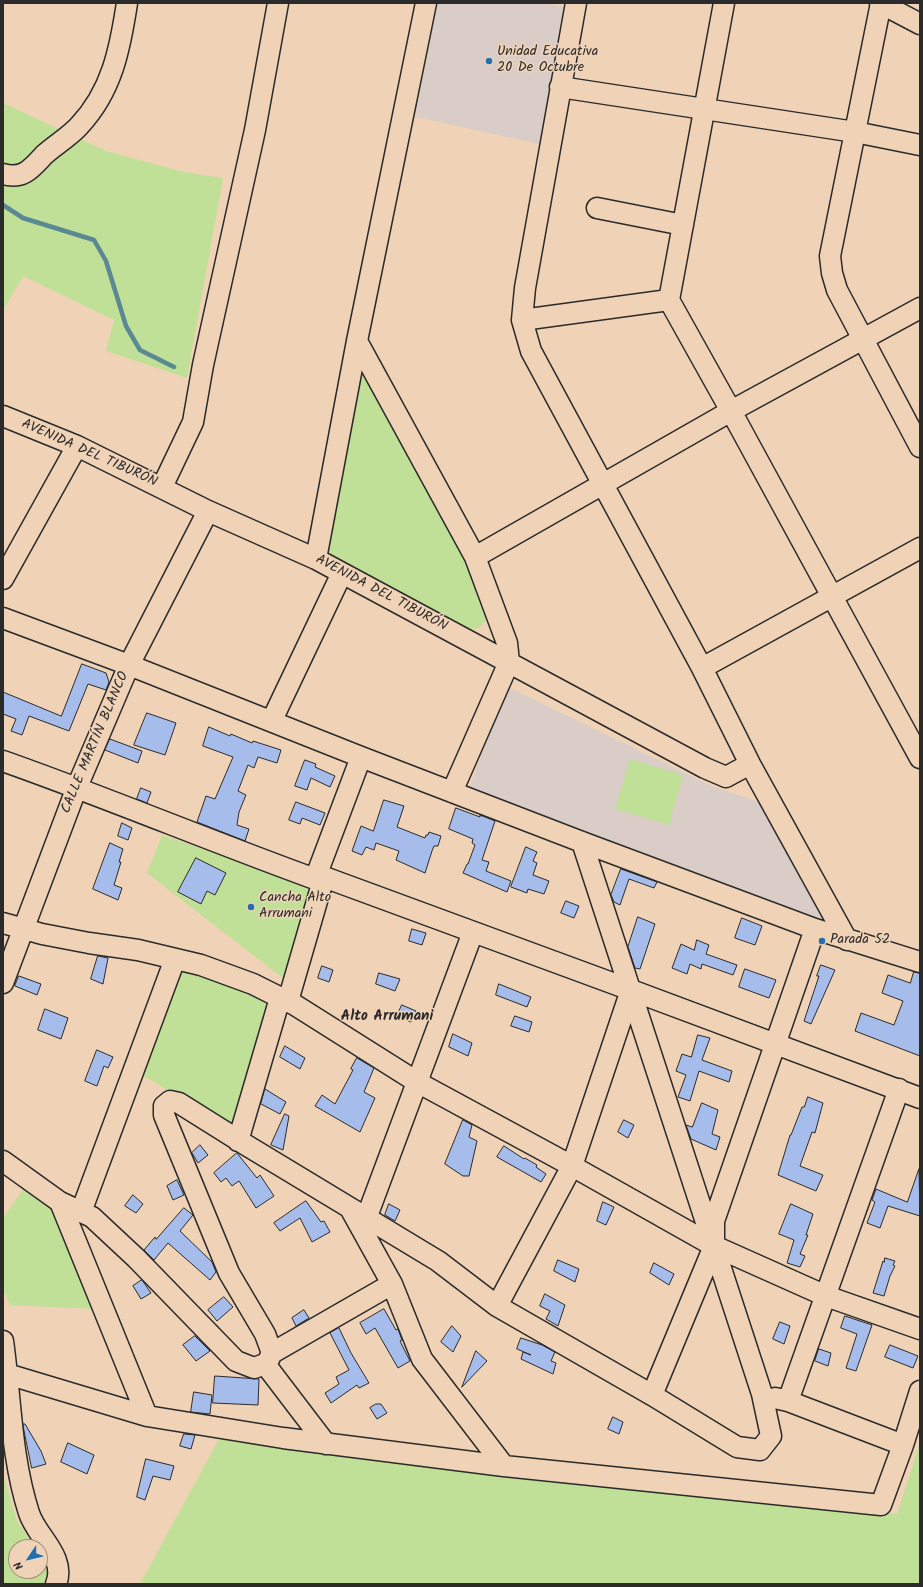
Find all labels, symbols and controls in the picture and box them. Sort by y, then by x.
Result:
place label: Unidad Educativa 20 De Octubre [497,45,598,78]
marker: Unidad Educativa 20 De Octubre [484,56,494,66]
street label: AVENIDA DEL TIBURÓN [18,416,160,492]
street label: AVENIDA DEL TIBURÓN [312,552,450,636]
street label: CALLE MARTÍN BLANCO [59,670,133,816]
place label: Cancha Alto Arrumani [259,891,331,924]
marker: Cancha Alto Arrumani [246,902,256,912]
place label: Parada 52 [830,933,890,949]
marker: Parada 52 [817,936,827,946]
district label: Alto Arrumani [341,1008,433,1026]
north arrow [8,1539,48,1579]
text: N [10,1557,28,1573]

